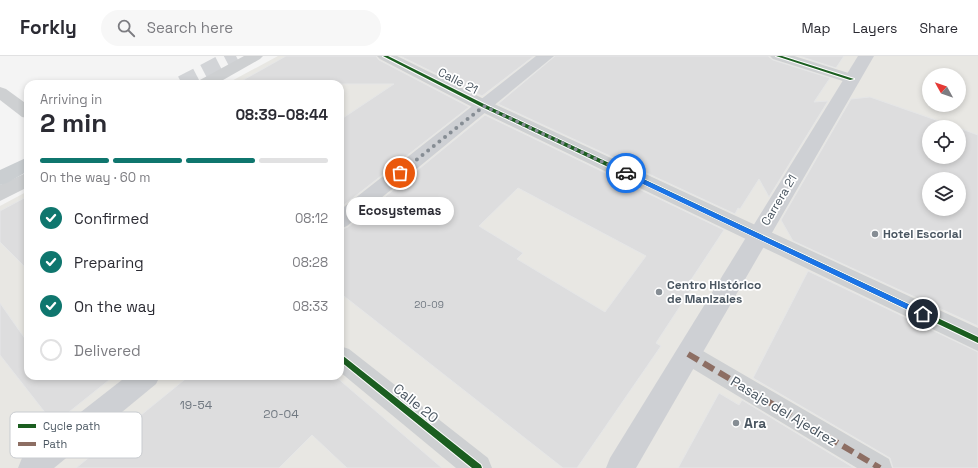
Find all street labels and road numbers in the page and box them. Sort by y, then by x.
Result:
street label: Calle 21 [435,64,481,98]
street label: Carrera 21 [757,171,801,229]
street label: Pasaje del Ajedrez [727,372,841,450]
street label: Calle 20 [390,379,442,427]

